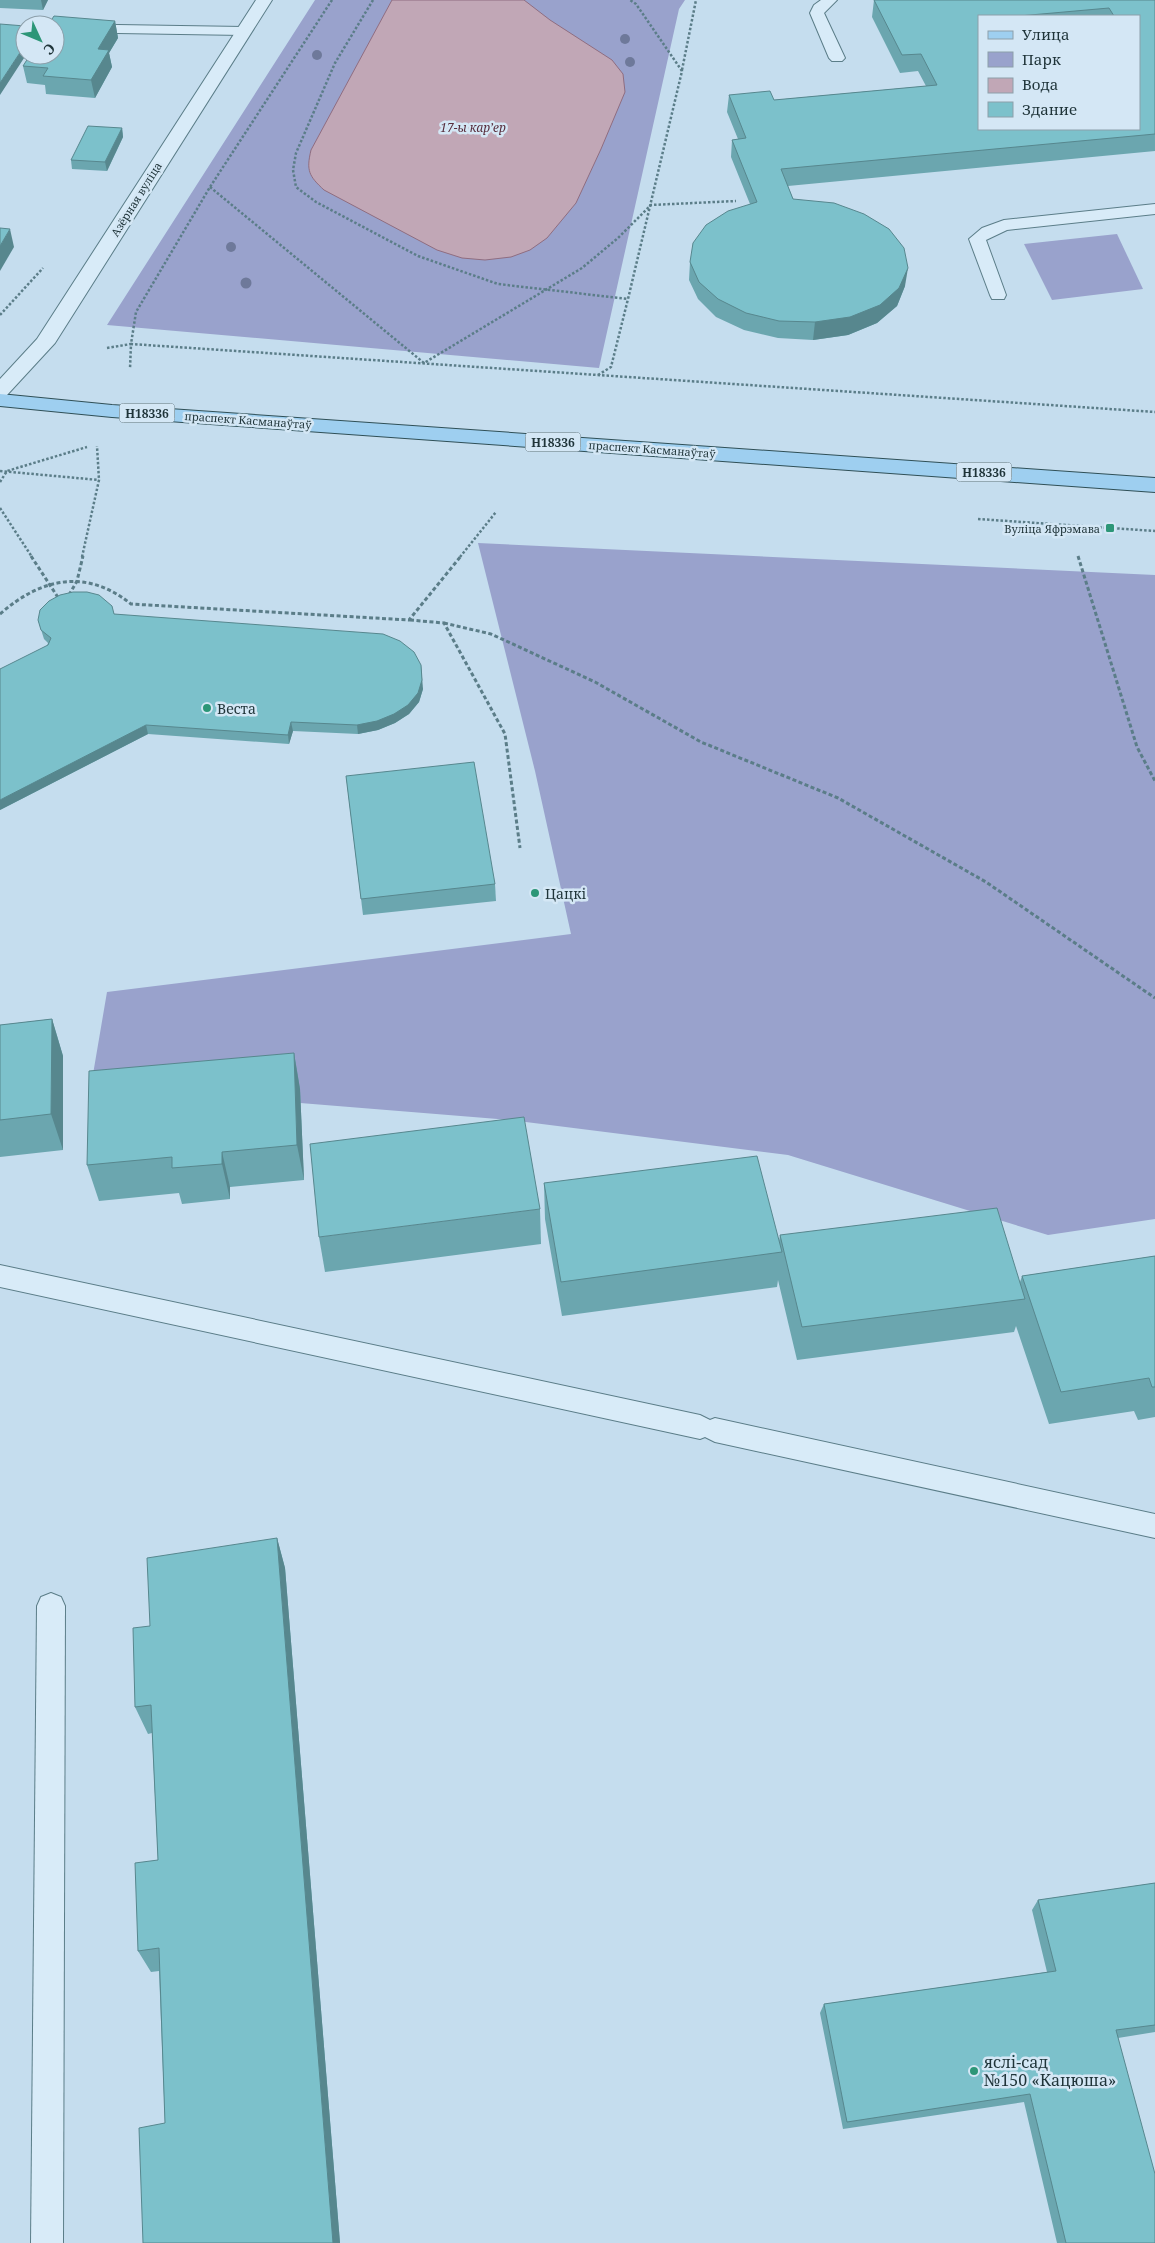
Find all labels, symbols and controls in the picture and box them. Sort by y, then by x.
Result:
north arrow [15,15,65,65]
legend [978,15,1140,130]
text: Улица [1022,24,1070,44]
text: С [40,39,60,59]
text: Парк [1022,49,1061,69]
text: Вода [1022,74,1058,94]
text: Здание [1022,99,1077,119]
water label: 17-ы кар’ер [440,119,506,136]
street label: Азёрная вуліца [107,159,165,239]
road number: Н18336 [120,403,174,422]
street label: праспект Касманаўтаў [184,408,313,432]
road number: Н18336 [526,432,580,452]
street label: праспект Касманаўтаў [588,437,717,461]
road number: Н18336 [956,462,1012,482]
place label: Вуліца Яфрэмава [1004,521,1100,536]
marker: Вуліца Яфрэмава [1104,522,1116,534]
place label: Веста [217,699,256,718]
marker: Веста [201,702,213,714]
place label: Цацкі [545,884,587,903]
marker: Цацкі [529,887,541,899]
place label: яслі-сад №150 «Кацюша» [984,2051,1116,2091]
marker: яслі-сад №150 «Кацюша» [968,2065,980,2077]

